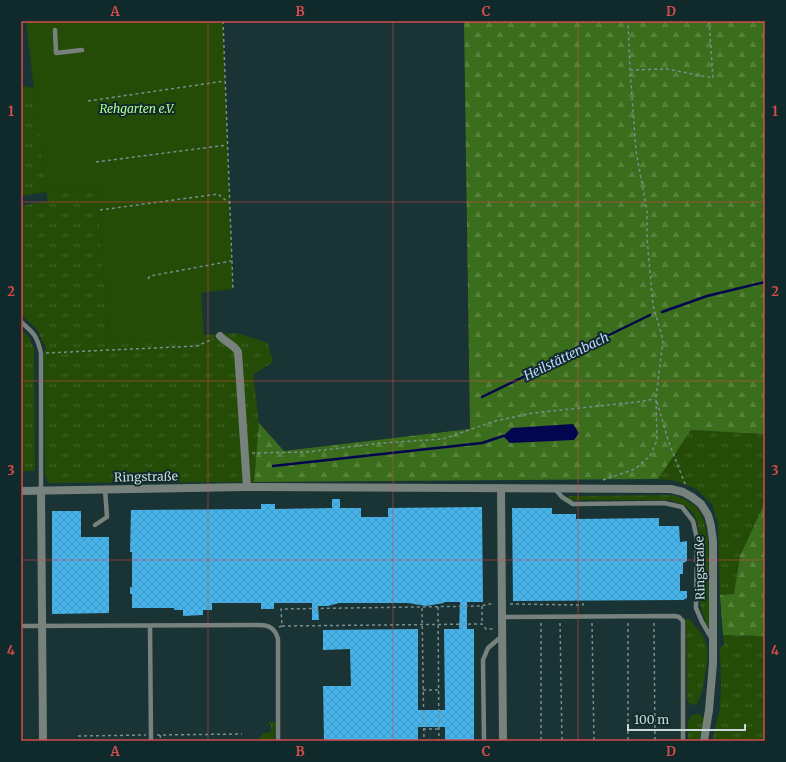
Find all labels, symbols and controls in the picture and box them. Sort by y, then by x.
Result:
text: A [109,3,120,20]
text: B [295,3,305,20]
text: C [482,3,491,20]
text: D [666,3,676,20]
park label: Rehgarten e.V. [99,101,175,116]
text: 1 [8,103,14,120]
text: 1 [772,103,778,120]
text: 2 [7,283,15,300]
text: 2 [771,283,779,300]
water label: Heilstättenbach [520,328,612,385]
text: 3 [7,462,15,479]
text: 3 [771,462,779,479]
street label: Ringstraße [114,468,178,485]
street label: Ringstraße [691,536,708,600]
text: 4 [7,642,16,659]
text: 4 [771,642,780,659]
scale bar [628,706,745,732]
text: 100 m [634,712,669,727]
text: A [109,743,120,760]
text: B [295,743,305,760]
text: C [482,743,491,760]
text: D [666,743,676,760]

